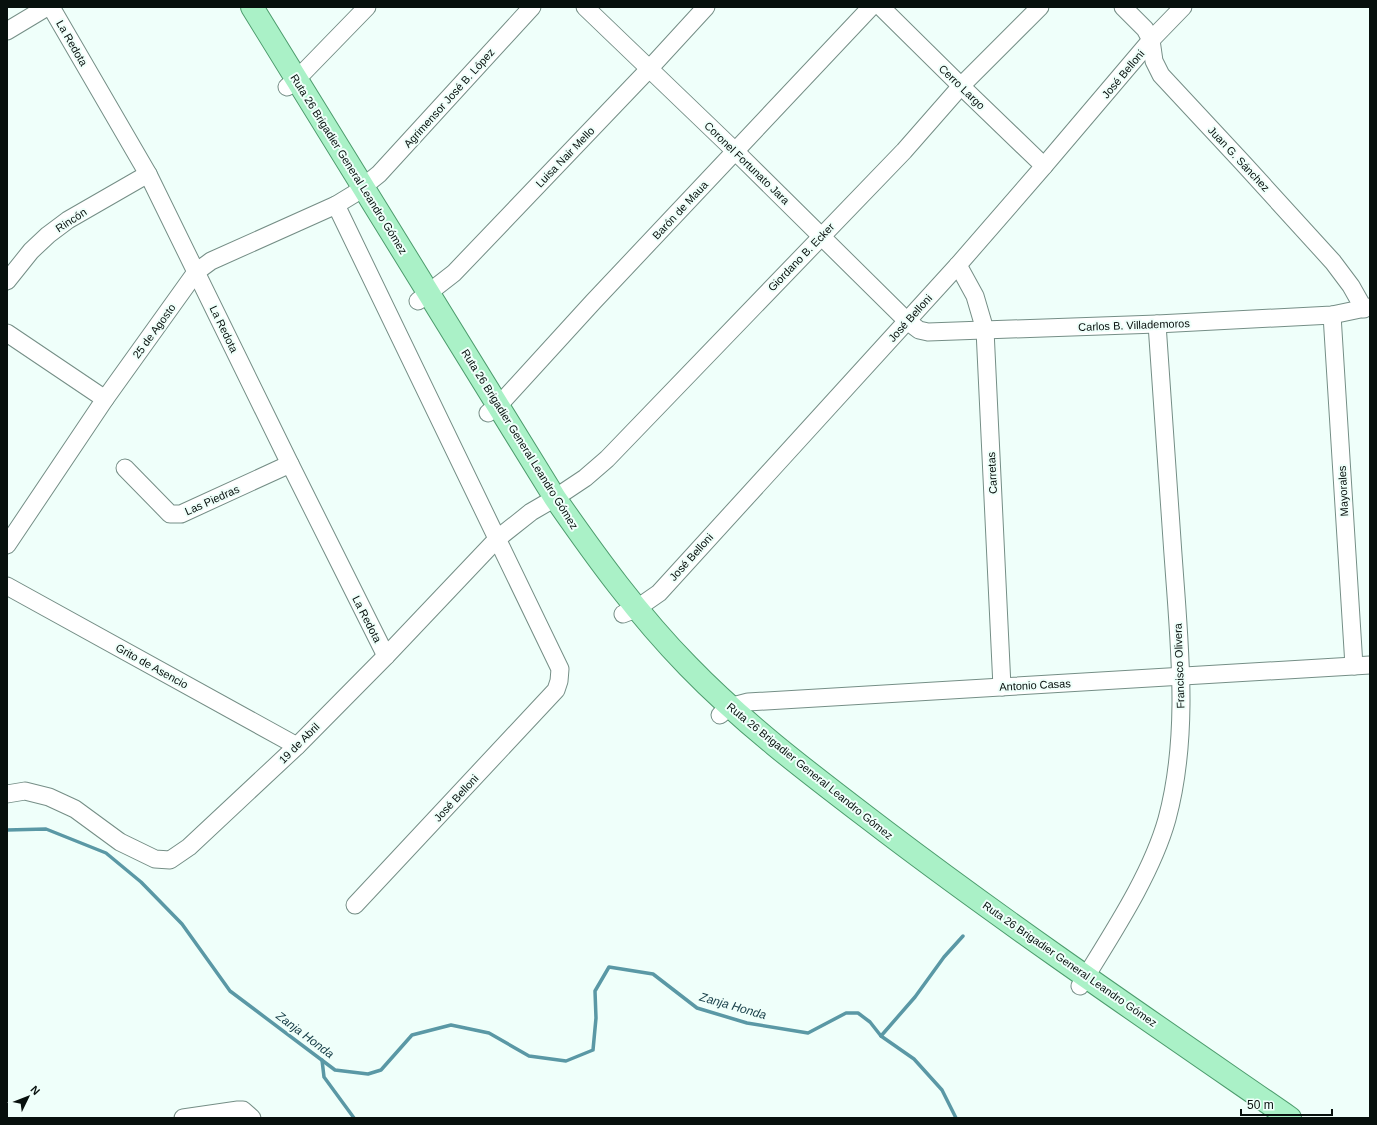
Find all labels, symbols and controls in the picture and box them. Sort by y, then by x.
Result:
street label: La Redota [54,18,90,69]
street label: Agrimensor José B. López [401,46,497,150]
street label: José Belloni [1099,47,1147,101]
street label: Cerro Largo [937,62,987,112]
street label: Ruta 26 Brigadier General Leandro Gómez [288,72,410,256]
street label: Coronel Fortunato Jara [702,119,792,207]
street label: Luisa Nair Mello [533,124,597,190]
street label: Juan G. Sánchez [1206,124,1272,194]
street label: Barón de Maua [650,178,711,242]
street label: Rincón [53,206,89,234]
street label: Giordano B. Ecker [765,220,837,293]
street label: José Belloni [886,292,934,344]
street label: 25 de Agosto [130,301,178,361]
street label: La Redota [207,304,241,355]
street label: Carlos B. Villademoros [1078,317,1191,333]
street label: Ruta 26 Brigadier General Leandro Gómez [459,347,581,531]
street label: Carretas [985,451,999,494]
street label: Mayorales [1336,465,1350,517]
street label: Las Piedras [183,483,241,517]
street label: José Belloni [667,531,715,583]
street label: La Redota [350,594,384,645]
street label: Francisco Olivera [1171,622,1186,709]
street label: Grito de Asencio [114,641,190,691]
street label: Antonio Casas [999,677,1072,693]
street label: Ruta 26 Brigadier General Leandro Gómez [725,700,895,842]
street label: 19 de Abril [276,720,322,766]
street label: José Belloni [431,772,481,824]
street label: Ruta 26 Brigadier General Leandro Gómez [981,899,1159,1029]
water label: Zanja Honda [697,990,768,1022]
water label: Zanja Honda [273,1008,337,1061]
north arrow [8,1077,48,1117]
text: N [28,1083,42,1097]
scale bar [1241,1091,1332,1117]
text: 50 m [1247,1098,1274,1112]

